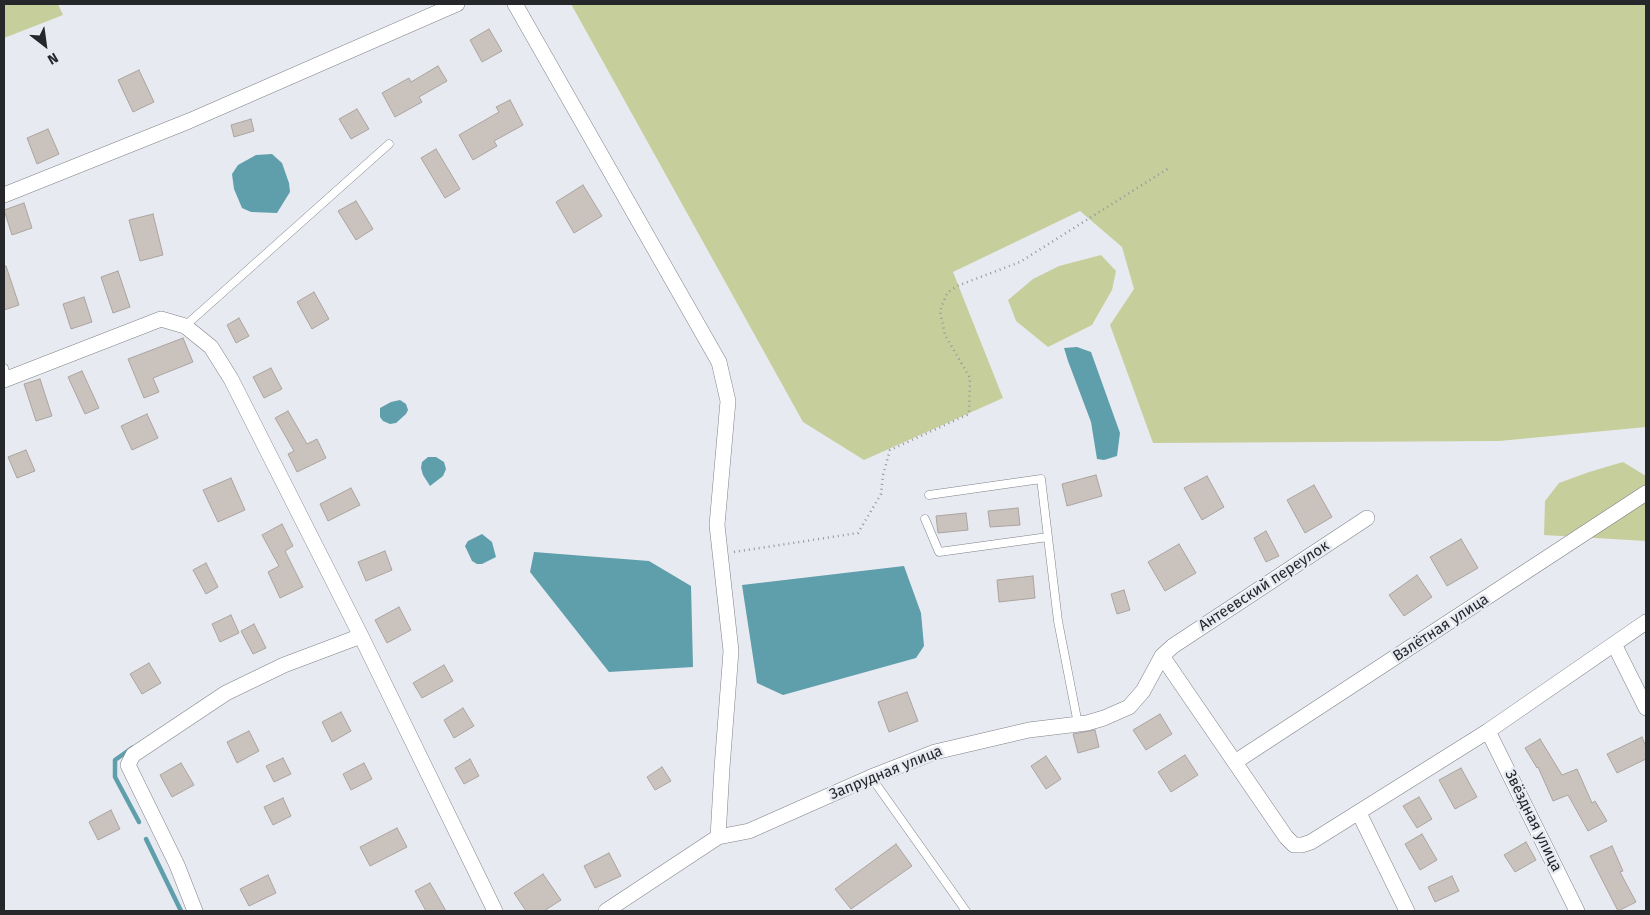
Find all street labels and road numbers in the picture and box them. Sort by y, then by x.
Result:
street label: Антеевский переулок [1195,537,1333,635]
street label: Взлётная улица [1390,590,1492,666]
street label: Запрудная улица [827,742,945,804]
street label: Звёздная улица [1501,767,1565,875]

